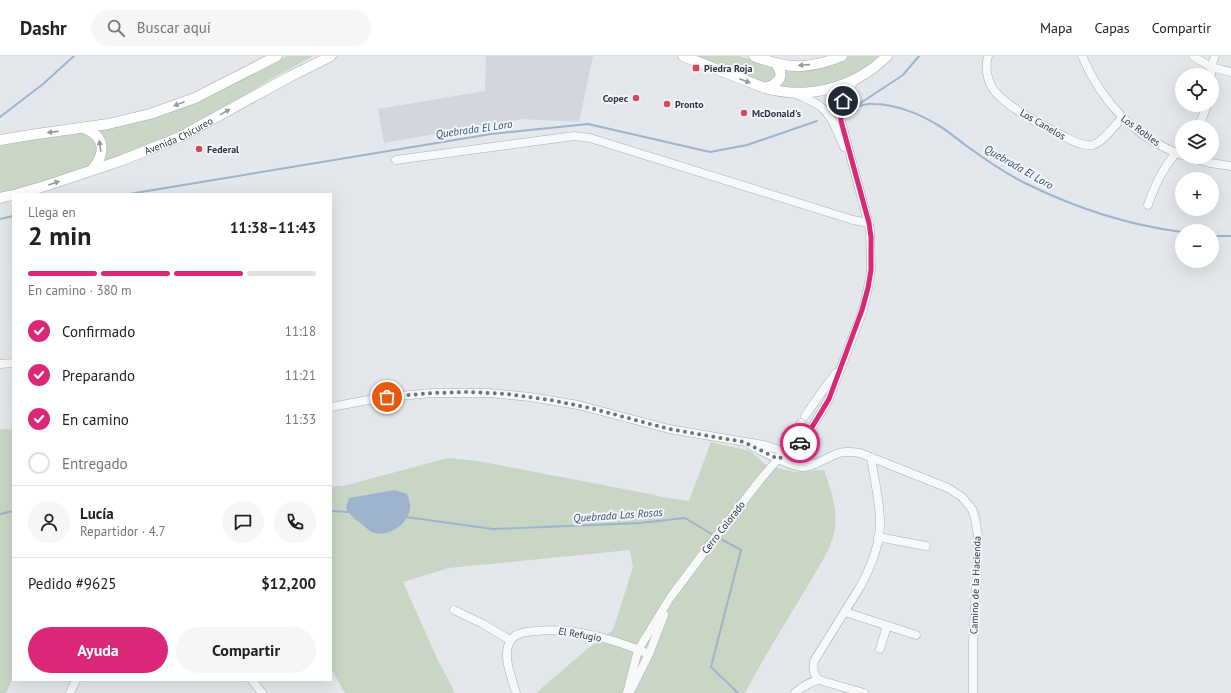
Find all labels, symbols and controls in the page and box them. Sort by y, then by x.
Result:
search box [91,10,371,46]
text: Dashr [20,16,67,40]
icon: search [105,17,127,39]
text: Buscar aquí [137,18,211,37]
text: Mapa [1040,19,1073,37]
text: Capas [1095,19,1130,37]
text: Compartir [1152,19,1211,37]
place label: Piedra Roja [704,62,752,75]
one-way arrow [798,62,810,69]
marker: Piedra Roja [691,63,701,73]
map controls [1175,68,1219,268]
button: locate [1175,68,1219,112]
one-way arrow [740,78,752,84]
pin [826,84,860,118]
icon: home [832,90,854,112]
place label: Copec [603,92,629,105]
marker: Copec [631,93,641,103]
place label: Pronto [675,98,704,111]
marker: Pronto [662,99,672,109]
one-way arrow [173,102,185,108]
street label: Los Canelos [1018,106,1068,143]
place label: McDonald's [752,107,801,120]
one-way arrow [220,108,231,115]
marker: McDonald's [739,108,749,118]
street label: Los Robles [1119,112,1163,149]
street label: Avenida Chicureo [143,114,215,158]
water label: Quebrada El Loro [435,117,514,141]
button: layers [1175,120,1219,164]
one-way arrow [47,128,59,135]
one-way arrow [97,140,103,152]
water label: Quebrada El Loro [982,142,1057,193]
place label: Federal [207,143,239,156]
marker: Federal [194,144,204,154]
button: + [1175,172,1219,216]
one-way arrow [48,179,60,185]
text: Llega en [28,204,76,221]
text: 11:38–11:43 [230,218,316,237]
text: 2 min [28,219,91,252]
button: − [1175,224,1219,268]
text: En camino · 380 m [28,282,132,299]
icon: check [28,320,50,342]
text: Confirmado [62,322,135,341]
text: 11:18 [285,323,316,340]
icon: check [28,364,50,386]
text: Preparando [62,366,135,385]
text: 11:21 [285,367,316,384]
pin [370,380,404,414]
icon: bag [376,386,398,408]
icon: check [28,408,50,430]
text: En camino [62,410,129,429]
text: 11:33 [285,411,316,428]
courier [780,423,820,463]
icon: car [789,432,811,454]
text: Entregado [62,454,128,473]
street label: Cerro Colorado [699,498,748,556]
button: person [28,501,70,543]
button: chat [222,501,264,543]
button: phone [274,501,316,543]
text: Lucía [80,504,114,523]
water label: Quebrada Las Rosas [573,505,664,525]
text: Repartidor · 4.7 [80,523,166,540]
street label: Camino de la Hacienda [967,536,984,634]
text: Pedido #9625 [28,574,117,593]
text: $12,200 [261,574,316,593]
street label: El Refugio [557,624,602,645]
button: Ayuda [28,627,168,673]
button: Compartir [176,627,316,673]

